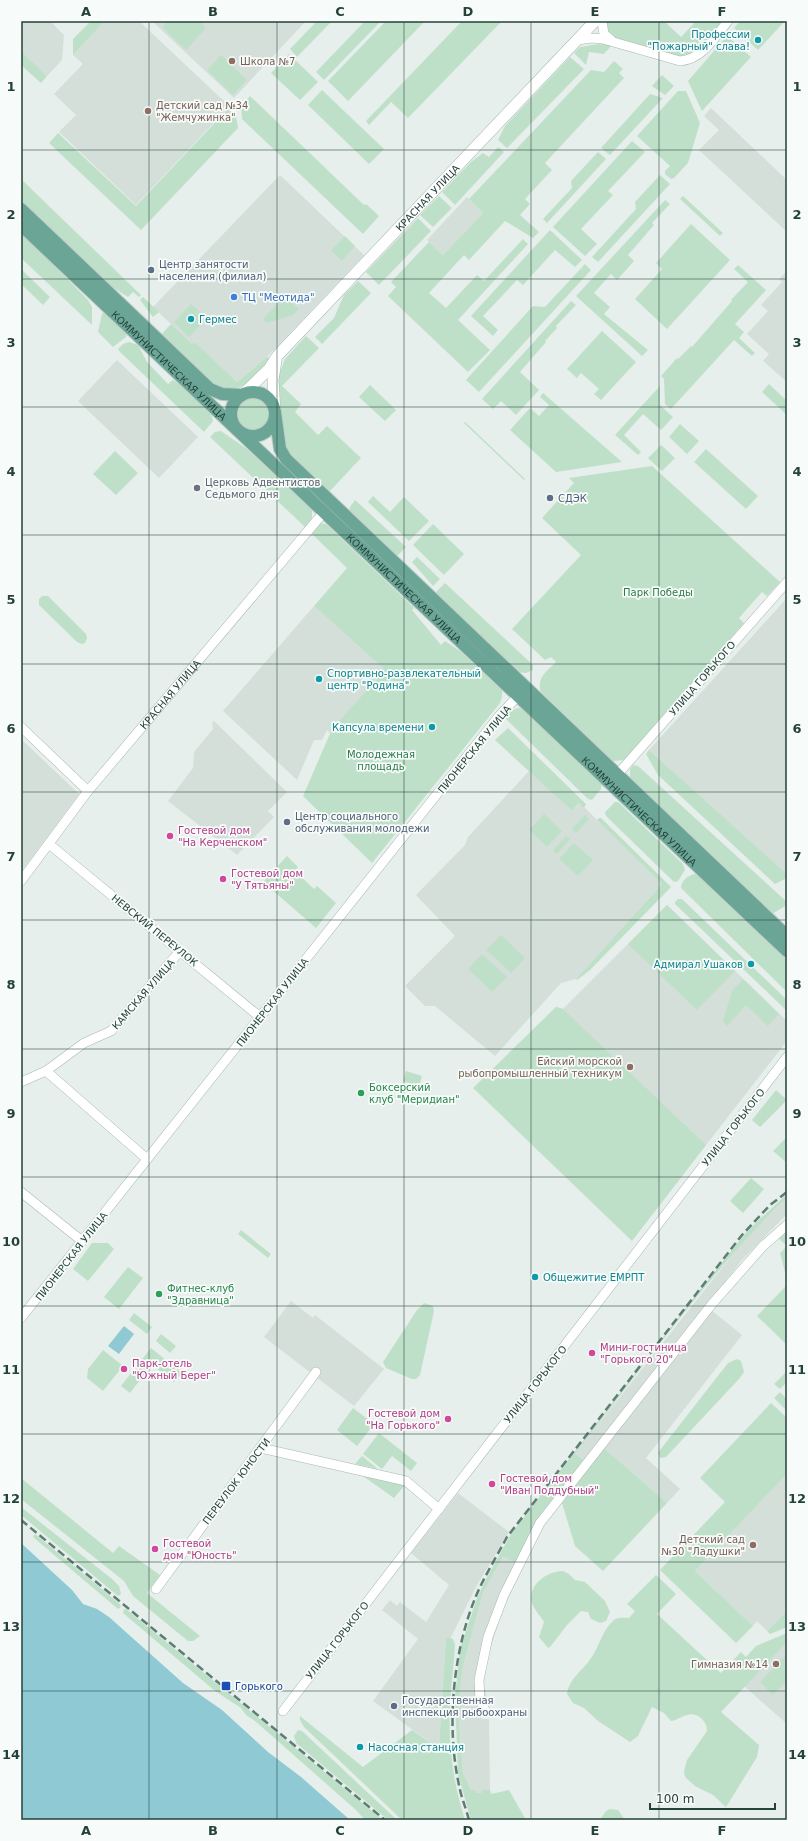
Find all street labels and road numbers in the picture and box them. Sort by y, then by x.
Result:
street label: КРАСНАЯ УЛИЦА [394,163,462,233]
street label: КОММУНИСТИЧЕСКАЯ УЛИЦА [109,309,228,423]
street label: КОММУНИСТИЧЕСКАЯ УЛИЦА [344,532,464,646]
street label: УЛИЦА ГОРЬКОГО [667,639,738,718]
street label: КРАСНАЯ УЛИЦА [138,658,203,731]
street label: ПИОНЕРСКАЯ УЛИЦА [436,703,513,795]
street label: КОММУНИСТИЧЕСКАЯ УЛИЦА [579,755,699,869]
street label: НЕВСКИЙ ПЕРЕУЛОК [109,891,201,969]
street label: ПИОНЕРСКАЯ УЛИЦА [234,956,311,1049]
street label: КАМСКАЯ УЛИЦА [110,957,177,1032]
street label: УЛИЦА ГОРЬКОГО [700,1087,767,1168]
street label: ПИОНЕРСКАЯ УЛИЦА [33,1210,110,1303]
street label: УЛИЦА ГОРЬКОГО [502,1344,569,1425]
street label: ПЕРЕУЛОК ЮНОСТИ [200,1436,272,1526]
street label: УЛИЦА ГОРЬКОГО [304,1600,371,1681]

